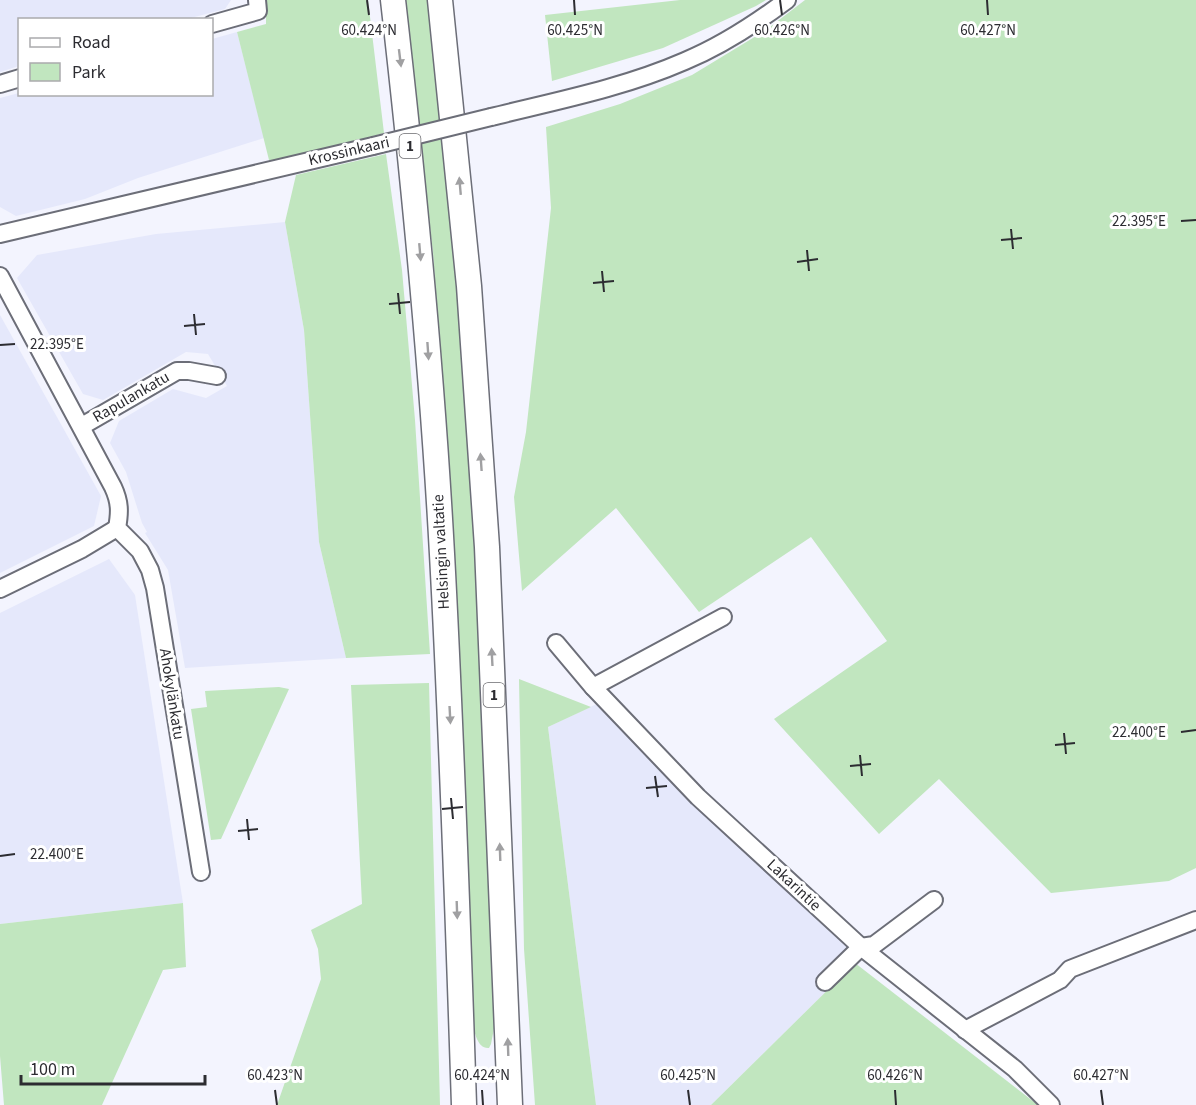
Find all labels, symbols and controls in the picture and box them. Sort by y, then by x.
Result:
legend [18,18,213,96]
text: 60.424°N [341,20,397,41]
text: 60.425°N [547,20,603,41]
text: 60.426°N [754,20,810,41]
text: 60.427°N [960,20,1016,41]
text: Road [72,30,111,55]
one-way arrow [395,49,405,68]
text: Park [72,60,106,85]
street label: Krossinkaari [306,131,392,171]
road number: 1 [400,134,420,158]
one-way arrow [455,177,465,196]
text: 22.395°E [1112,211,1166,232]
one-way arrow [415,243,425,262]
text: 22.395°E [30,334,84,355]
one-way arrow [423,341,433,360]
street label: Rapulankatu [89,366,173,428]
one-way arrow [477,453,486,472]
street label: Helsingin valtatie [427,494,455,610]
street label: Ahokylänkatu [154,647,190,741]
one-way arrow [488,647,497,666]
road number: 1 [484,683,504,707]
one-way arrow [446,705,455,724]
text: 22.400°E [1112,722,1166,743]
one-way arrow [496,842,505,861]
text: 22.400°E [30,844,84,865]
street label: Lakarintie [762,854,826,916]
one-way arrow [453,900,462,919]
one-way arrow [503,1037,512,1056]
scale bar [21,1048,206,1086]
text: 100 m [30,1057,75,1082]
text: 60.423°N [247,1065,303,1086]
text: 60.424°N [454,1065,510,1086]
text: 60.425°N [660,1065,716,1086]
text: 60.426°N [867,1065,923,1086]
text: 60.427°N [1073,1065,1129,1086]

